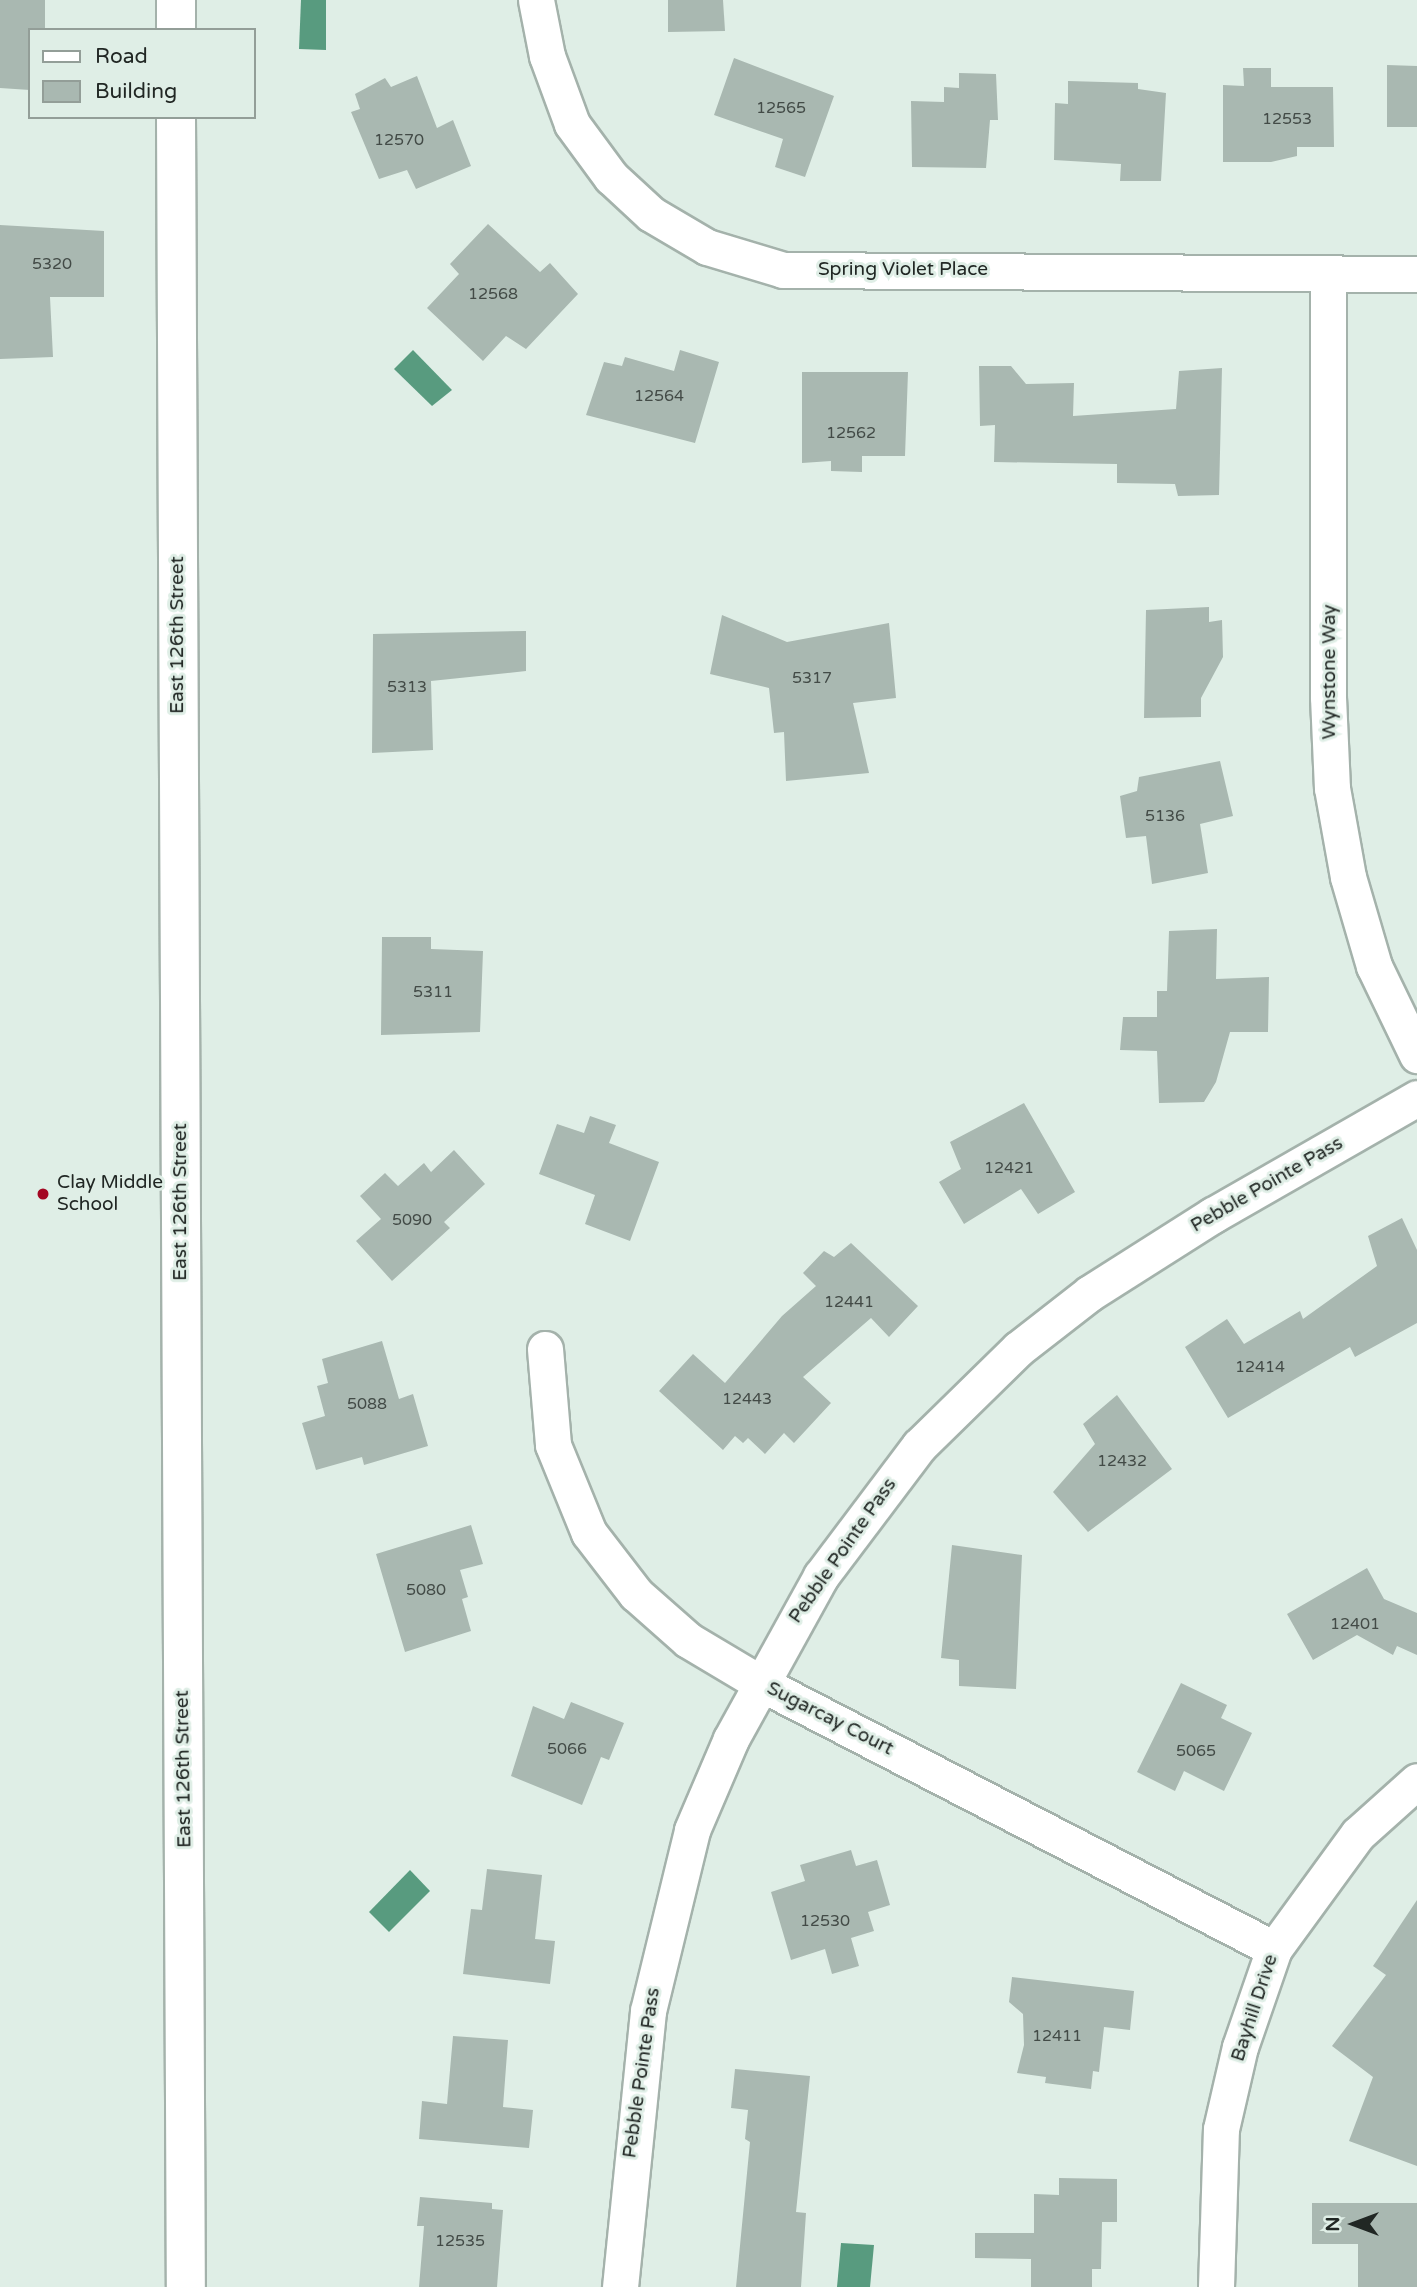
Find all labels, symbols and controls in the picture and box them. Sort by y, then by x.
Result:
legend [28,28,256,119]
text: Road [95,44,148,69]
text: Building [95,79,177,104]
house number: 12565 [756,98,806,118]
house number: 12553 [1262,109,1312,129]
house number: 12570 [374,130,424,150]
house number: 5320 [32,254,72,274]
street label: Spring Violet Place [818,259,988,281]
house number: 12568 [468,284,518,304]
house number: 12564 [634,386,684,406]
house number: 12562 [826,423,876,443]
street label: East 126th Street [167,556,189,714]
street label: Wynstone Way [1319,605,1341,739]
house number: 5317 [792,668,832,688]
house number: 5313 [387,677,427,697]
house number: 5136 [1145,806,1185,826]
house number: 5311 [413,982,453,1002]
street label: East 126th Street [170,1123,192,1281]
street label: Pebble Pointe Pass [1187,1132,1347,1238]
house number: 12421 [984,1158,1034,1178]
place label: Clay Middle School [57,1172,163,1216]
marker: Clay Middle School [35,1186,51,1202]
house number: 5090 [392,1210,432,1230]
house number: 12441 [824,1292,874,1312]
house number: 12414 [1235,1357,1285,1377]
house number: 12443 [722,1389,772,1409]
house number: 5088 [347,1394,387,1414]
house number: 12432 [1097,1451,1147,1471]
street label: Pebble Pointe Pass [784,1474,902,1628]
house number: 5080 [406,1580,446,1600]
house number: 12401 [1330,1614,1380,1634]
street label: Sugarcay Court [763,1677,897,1761]
street label: East 126th Street [171,1690,197,1848]
house number: 5066 [547,1739,587,1759]
house number: 5065 [1176,1741,1216,1761]
house number: 12530 [800,1911,850,1931]
street label: Bayhill Drive [1227,1952,1283,2064]
street label: Pebble Pointe Pass [619,1986,665,2160]
house number: 12411 [1032,2026,1082,2046]
north arrow [1319,2189,1389,2259]
text: N [1322,2216,1344,2232]
house number: 12535 [435,2231,485,2251]

